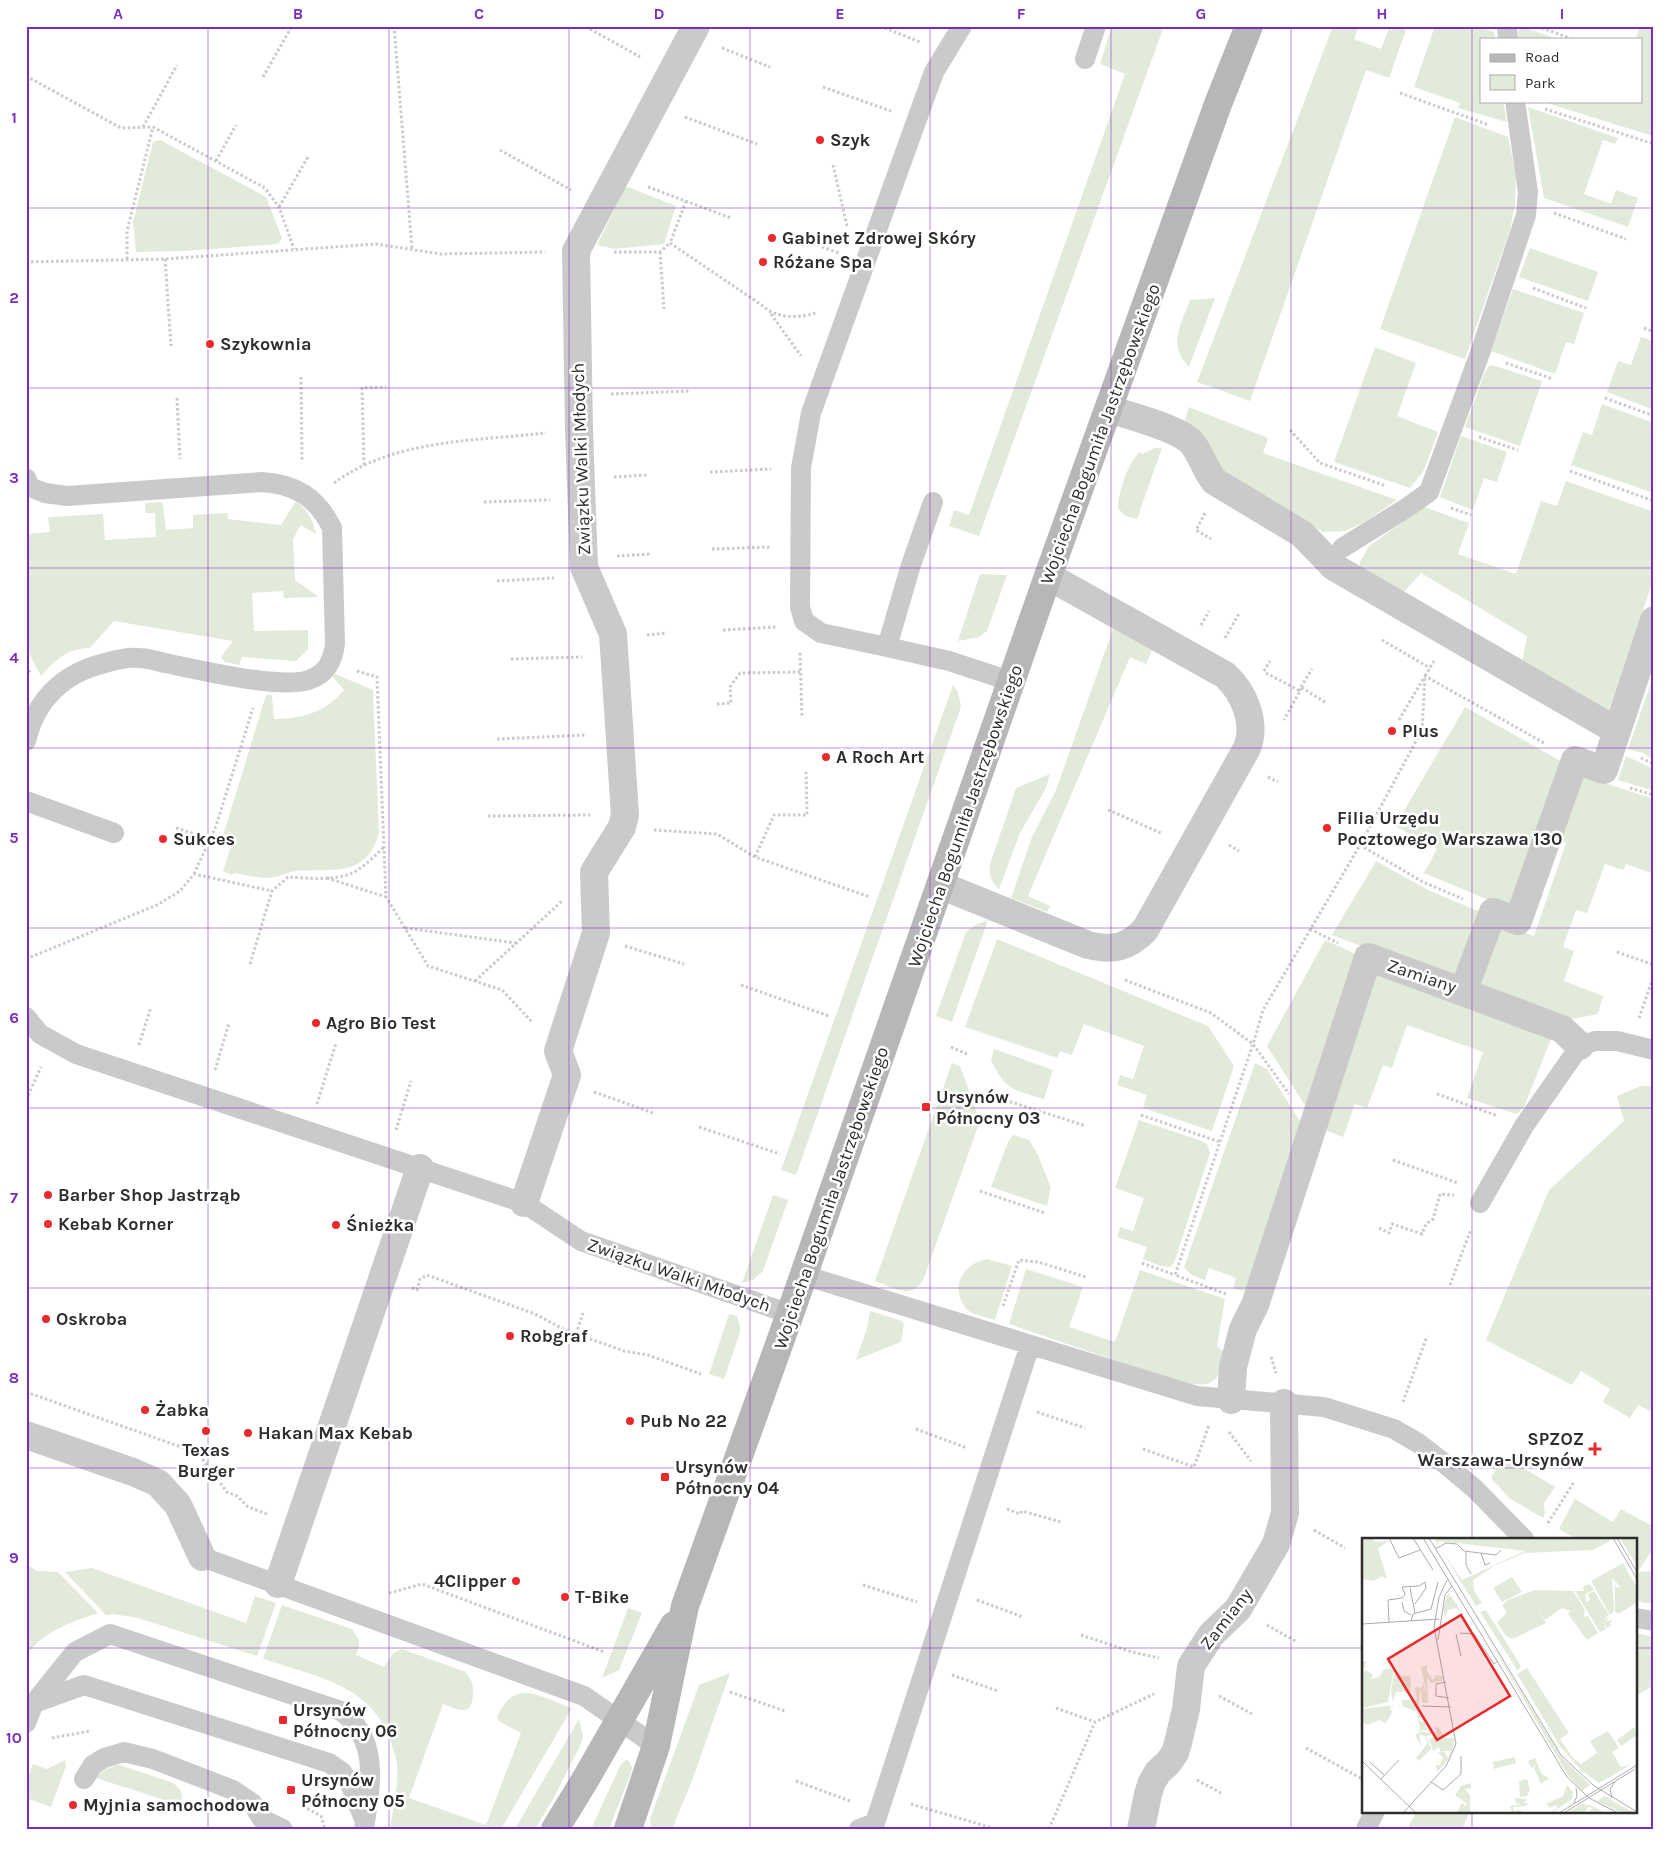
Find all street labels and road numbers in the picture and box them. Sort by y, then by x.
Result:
street label: Wojciecha Bogumiła Jastrzębowskiego [1035,281,1165,587]
street label: Związku Walki Młodych [567,362,595,556]
street label: Wojciecha Bogumiła Jastrzębowskiego [903,662,1027,970]
street label: Zamiany [1384,954,1460,998]
street label: Wojciecha Bogumiła Jastrzębowskiego [769,1044,893,1352]
street label: Związku Walki Młodych [584,1233,774,1317]
street label: Zamiany [1195,1583,1257,1654]

